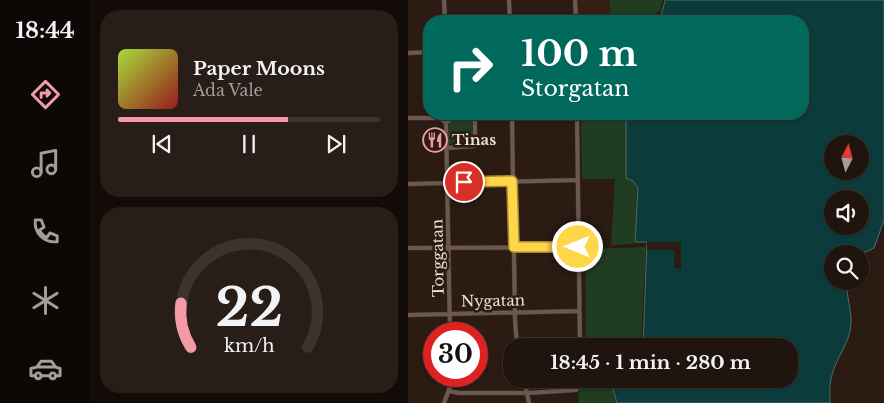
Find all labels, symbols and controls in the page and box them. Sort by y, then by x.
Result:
text: 18:44 [15,17,75,44]
text: 100 m [521,32,637,75]
icon: right [438,35,503,100]
text: Paper Moons [193,57,325,80]
text: Storgatan [521,75,629,102]
icon: directions [28,77,63,112]
text: Ada Vale [193,80,263,100]
restaurant icon: Tinas [422,127,448,153]
icon: previous [148,130,176,158]
icon: pause [235,130,263,158]
icon: next [322,130,350,158]
place label: Tinas [452,130,496,149]
north arrow [824,135,869,180]
map controls [824,135,869,290]
icon: music [28,146,63,181]
pin [443,161,485,203]
icon: arrive [450,168,478,196]
button: sound [824,190,869,235]
icon: phone [28,214,63,249]
street label: Torggatan [427,219,448,297]
position arrow [551,220,603,272]
button: search [824,245,869,290]
text: 22 [215,276,283,340]
icon: climate [28,283,63,318]
street label: Nygatan [461,290,525,311]
speed limit sign: 30 [423,322,488,387]
text: km/h [224,335,274,357]
icon: car [28,351,63,386]
text: 18:45 · 1 min · 280 m [550,351,751,374]

